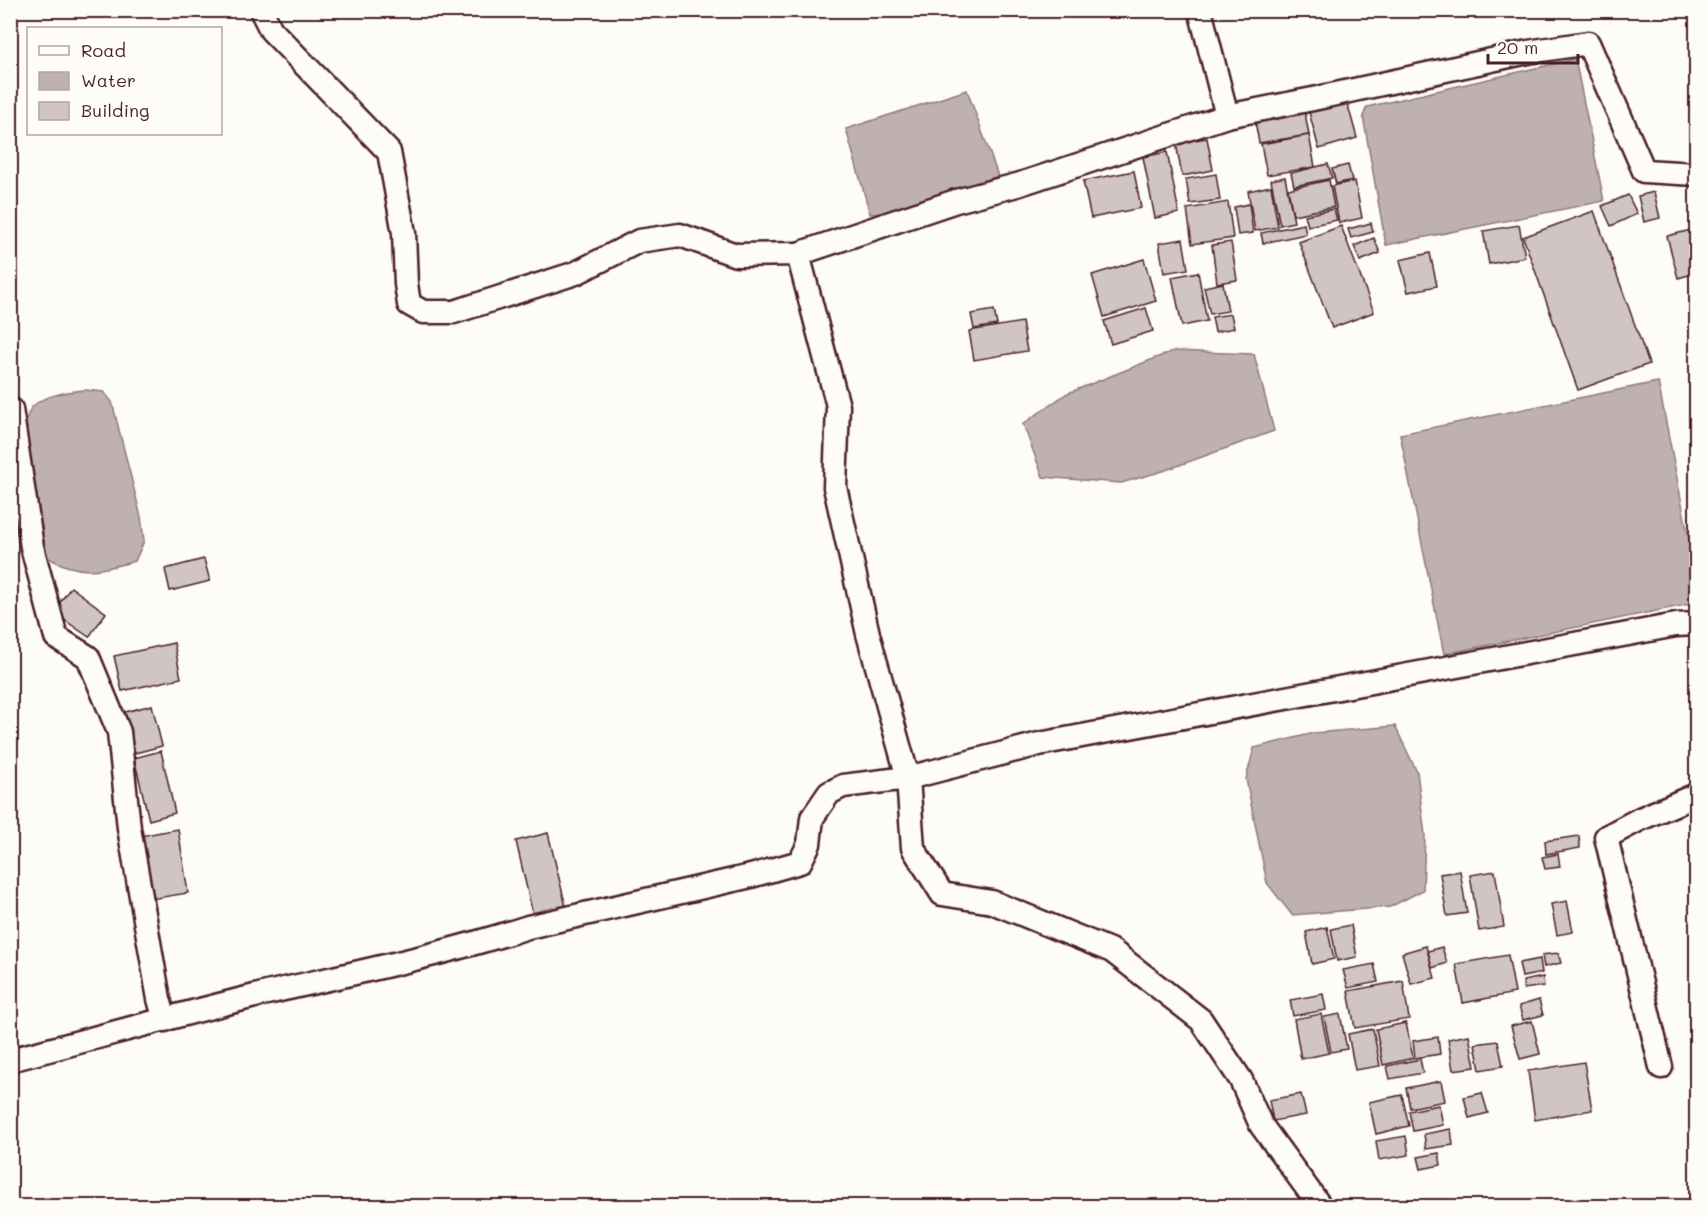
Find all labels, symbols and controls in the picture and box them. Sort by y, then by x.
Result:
legend [27,27,222,135]
scale bar [1488,27,1578,65]
text: 20 m [1497,35,1538,59]
text: Road [81,38,126,62]
text: Water [81,68,136,92]
text: Building [81,98,149,122]

